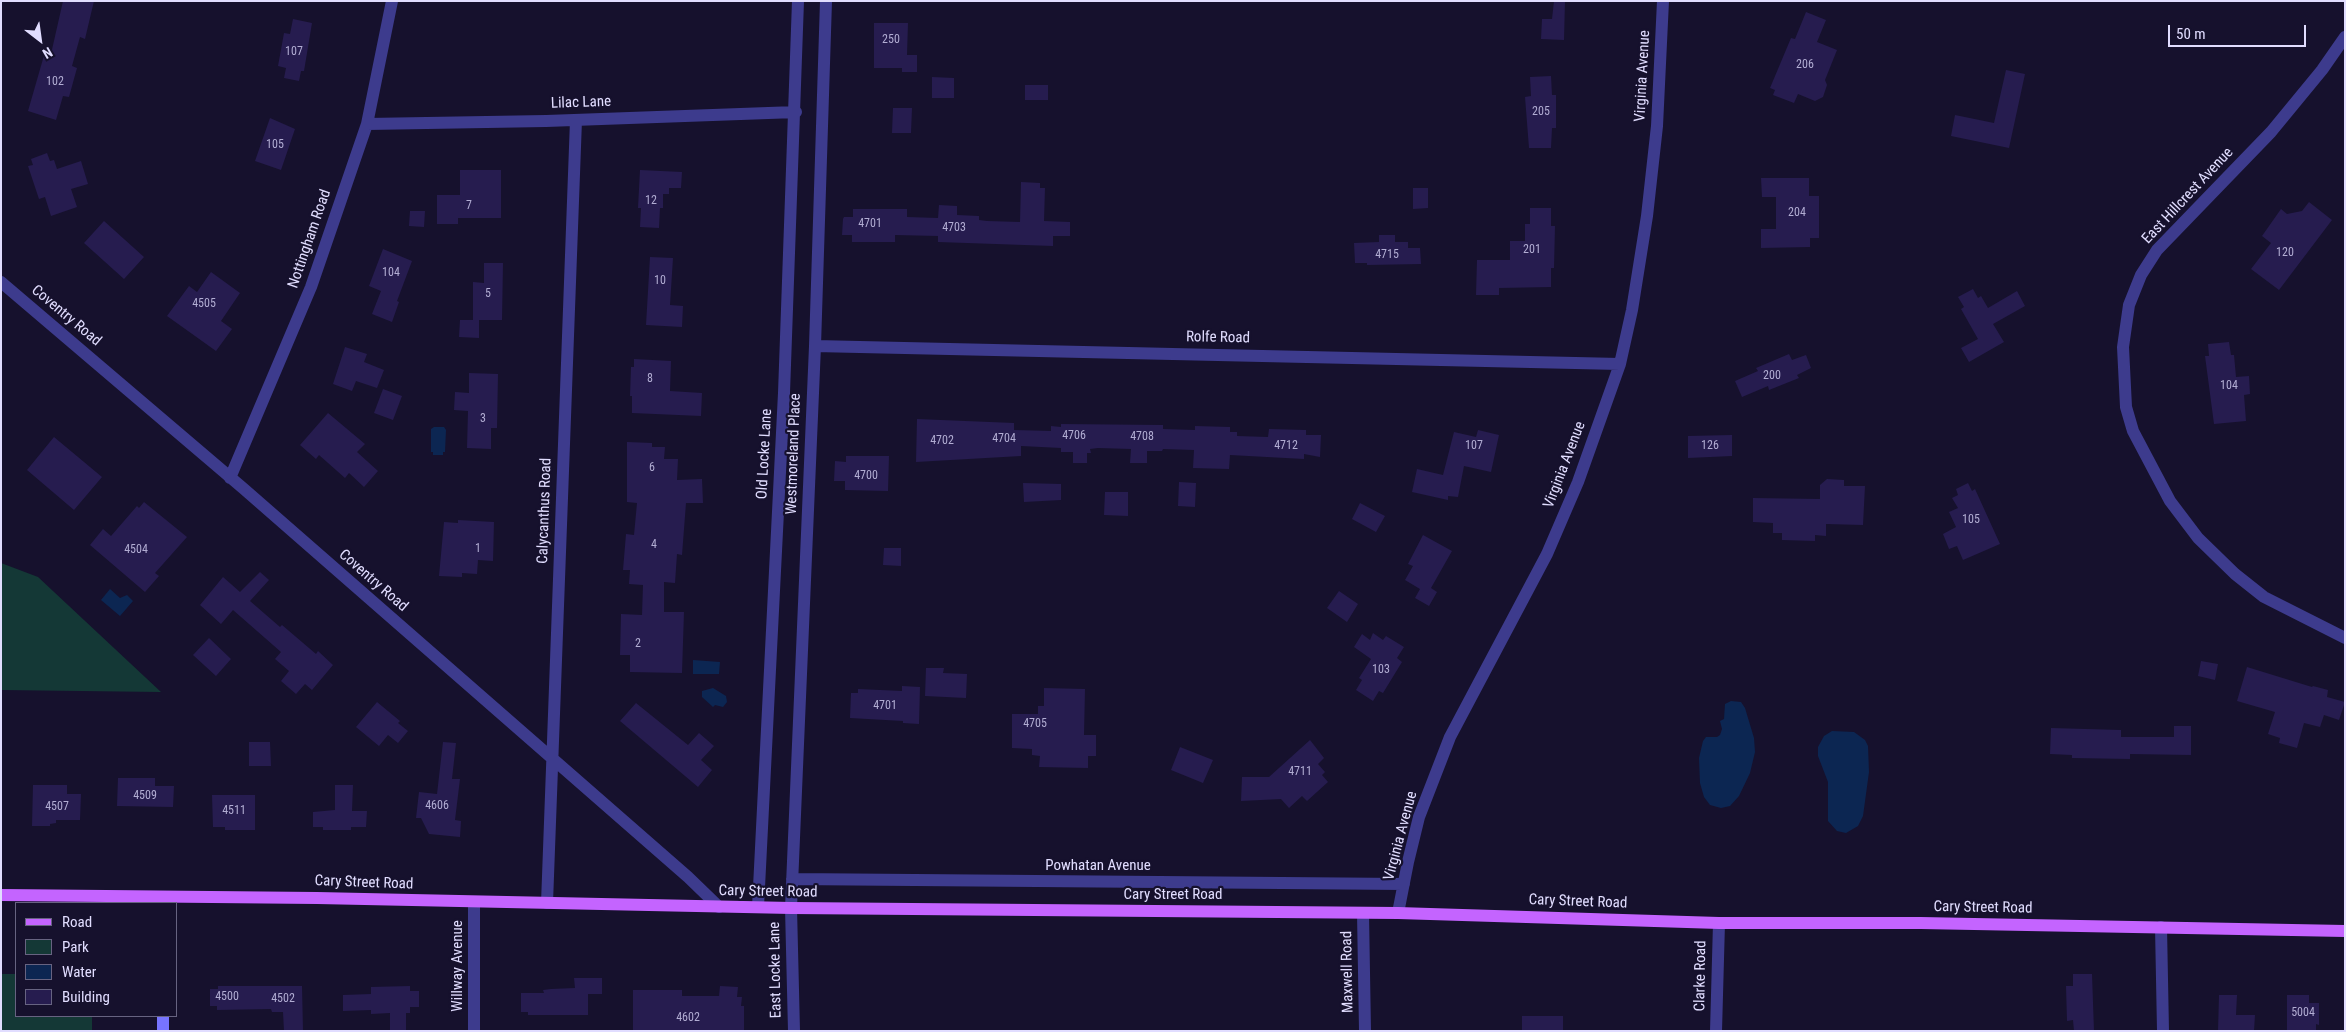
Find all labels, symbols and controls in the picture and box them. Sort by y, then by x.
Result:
north arrow [15,15,65,65]
scale bar [2171,15,2308,47]
text: 50 m [2176,25,2206,43]
street label: Virginia Avenue [1632,30,1654,122]
house number: 250 [882,33,900,47]
text: N [40,44,55,62]
house number: 107 [285,45,303,59]
house number: 206 [1796,58,1814,72]
house number: 102 [46,75,64,89]
street label: Lilac Lane [551,93,611,113]
house number: 205 [1532,105,1550,119]
house number: 105 [266,138,284,152]
street label: East Hillcrest Avenue [2139,144,2237,248]
street label: Nottingham Road [285,187,335,291]
house number: 12 [645,194,657,208]
house number: 7 [466,199,472,213]
house number: 204 [1788,206,1806,220]
house number: 4701 [858,217,882,231]
house number: 4703 [942,221,966,235]
house number: 201 [1523,243,1541,257]
house number: 120 [2276,246,2294,260]
house number: 4715 [1375,248,1399,262]
house number: 104 [382,266,400,280]
house number: 10 [654,274,666,288]
street label: Coventry Road [27,282,105,350]
house number: 5 [485,287,491,301]
house number: 4505 [192,297,216,311]
street label: Rolfe Road [1186,328,1250,348]
house number: 200 [1763,369,1781,383]
house number: 8 [647,372,653,386]
house number: 104 [2220,379,2238,393]
street label: Westmoreland Place [783,393,805,515]
street label: Old Locke Lane [754,408,776,500]
house number: 3 [480,412,486,426]
street label: Virginia Avenue [1540,419,1590,511]
house number: 4706 [1062,429,1086,443]
house number: 4708 [1130,430,1154,444]
house number: 4704 [992,432,1016,446]
house number: 4702 [930,434,954,448]
house number: 4712 [1274,439,1298,453]
house number: 107 [1465,439,1483,453]
house number: 126 [1701,439,1719,453]
street label: Calycanthus Road [534,458,556,564]
house number: 6 [649,461,655,475]
house number: 4700 [854,469,878,483]
house number: 105 [1962,513,1980,527]
house number: 4 [651,538,657,552]
house number: 1 [475,542,481,556]
house number: 4504 [124,543,148,557]
street label: Coventry Road [335,546,411,616]
house number: 2 [635,637,641,651]
house number: 103 [1372,663,1390,677]
house number: 4701 [873,699,897,713]
house number: 4705 [1023,717,1047,731]
house number: 4711 [1288,765,1312,779]
house number: 4509 [133,789,157,803]
street label: Virginia Avenue [1380,789,1422,883]
house number: 4606 [425,799,449,813]
house number: 4507 [45,800,69,814]
house number: 4511 [222,804,246,818]
street label: Powhatan Avenue [1045,857,1151,875]
street label: Cary Street Road [314,872,414,894]
street label: Cary Street Road [718,882,818,902]
street label: Cary Street Road [1124,886,1222,904]
street label: Cary Street Road [1528,891,1628,913]
street label: Cary Street Road [1933,898,2033,918]
legend [15,902,178,1017]
text: Road [62,913,92,931]
street label: Willway Avenue [449,920,467,1012]
street label: East Locke Lane [766,922,786,1018]
street label: Maxwell Road [1338,931,1358,1013]
text: Park [62,938,89,956]
street label: Clarke Road [1691,940,1711,1012]
text: Water [62,963,96,981]
text: Building [62,988,110,1006]
house number: 4500 [215,990,239,1004]
house number: 4502 [271,992,295,1006]
house number: 5004 [2291,1006,2315,1020]
house number: 4602 [676,1011,700,1025]

